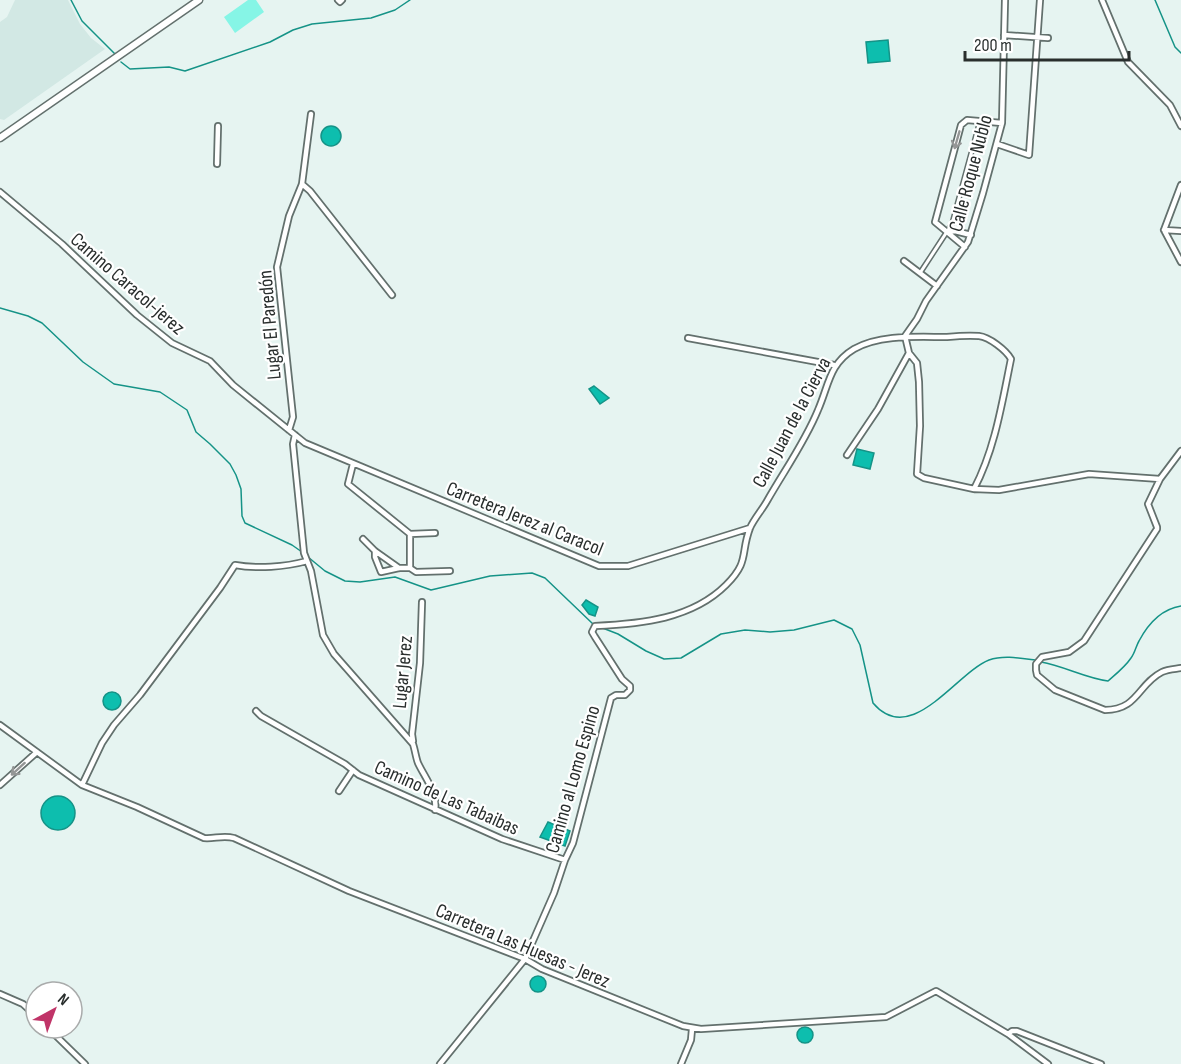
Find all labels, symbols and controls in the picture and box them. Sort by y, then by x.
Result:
scale bar [965,24,1128,62]
text: 200 m [974,35,1012,56]
street label: Calle Roque Nublo [944,112,998,234]
one-way arrow [951,130,962,149]
street label: Camino Caracol-jerez [65,228,189,340]
street label: Lugar El Paredón [253,269,287,381]
street label: Calle Juan de la Cierva [747,353,836,492]
street label: Carretera Jerez al Caracol [443,476,607,561]
street label: Lugar Jerez [388,635,418,709]
street label: Camino al Lomo Espino [540,703,605,856]
street label: Camino de Las Tabaibas [370,755,523,841]
one-way arrow [11,762,26,776]
street label: Carretera Las Huesas - Jerez [432,898,613,993]
north arrow [24,980,84,1040]
text: N [53,990,72,1010]

